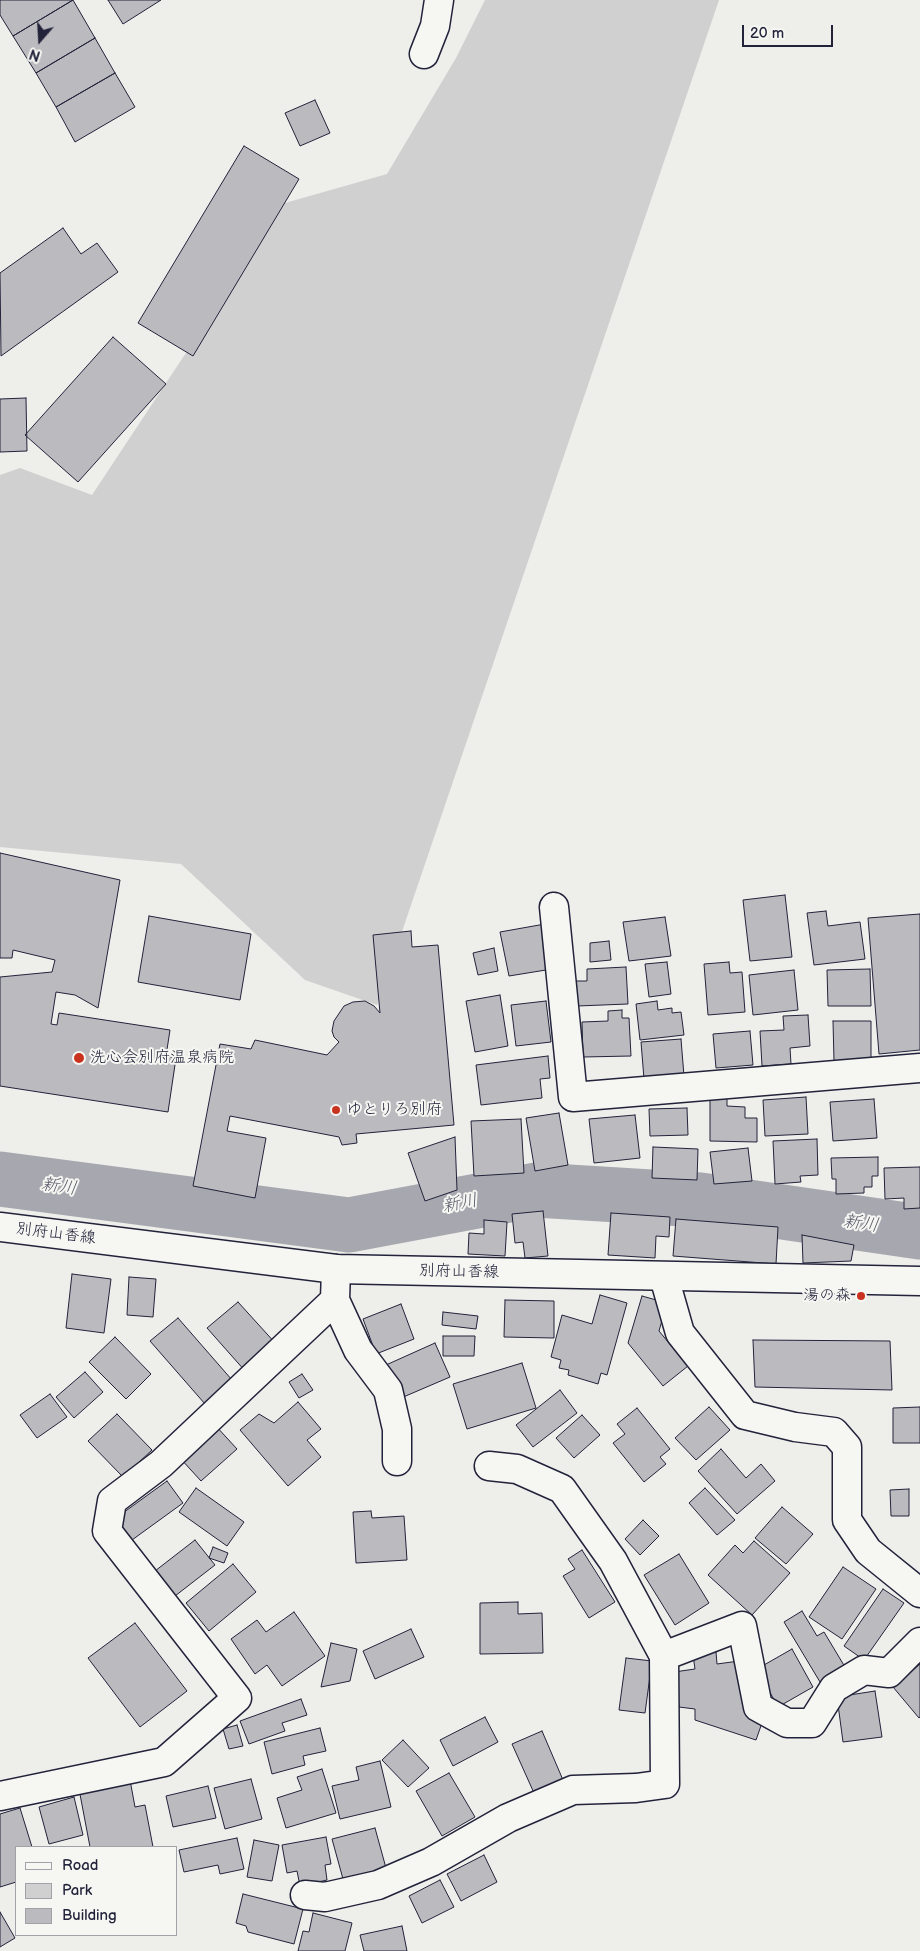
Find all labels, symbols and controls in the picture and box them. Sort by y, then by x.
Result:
north arrow [15,15,65,65]
scale bar [745,15,836,47]
text: 20 m [750,24,784,43]
text: N [27,45,43,64]
place label: 洗心会別府温泉病院 [90,1048,234,1068]
marker: 洗心会別府温泉病院 [72,1051,86,1065]
place label: ゆとりろ別府 [346,1100,442,1120]
marker: ゆとりろ別府 [330,1104,342,1116]
water label: 新川 [40,1174,78,1200]
water label: 新川 [440,1190,480,1218]
water label: 新川 [842,1211,880,1237]
street label: 別府山香線 [15,1220,97,1248]
street label: 別府山香線 [419,1262,499,1282]
place label: 湯の森 [803,1286,851,1306]
marker: 湯の森 [855,1290,867,1302]
legend [15,1846,178,1936]
text: Road [62,1856,98,1875]
text: Park [62,1881,92,1900]
text: Building [62,1906,117,1925]

